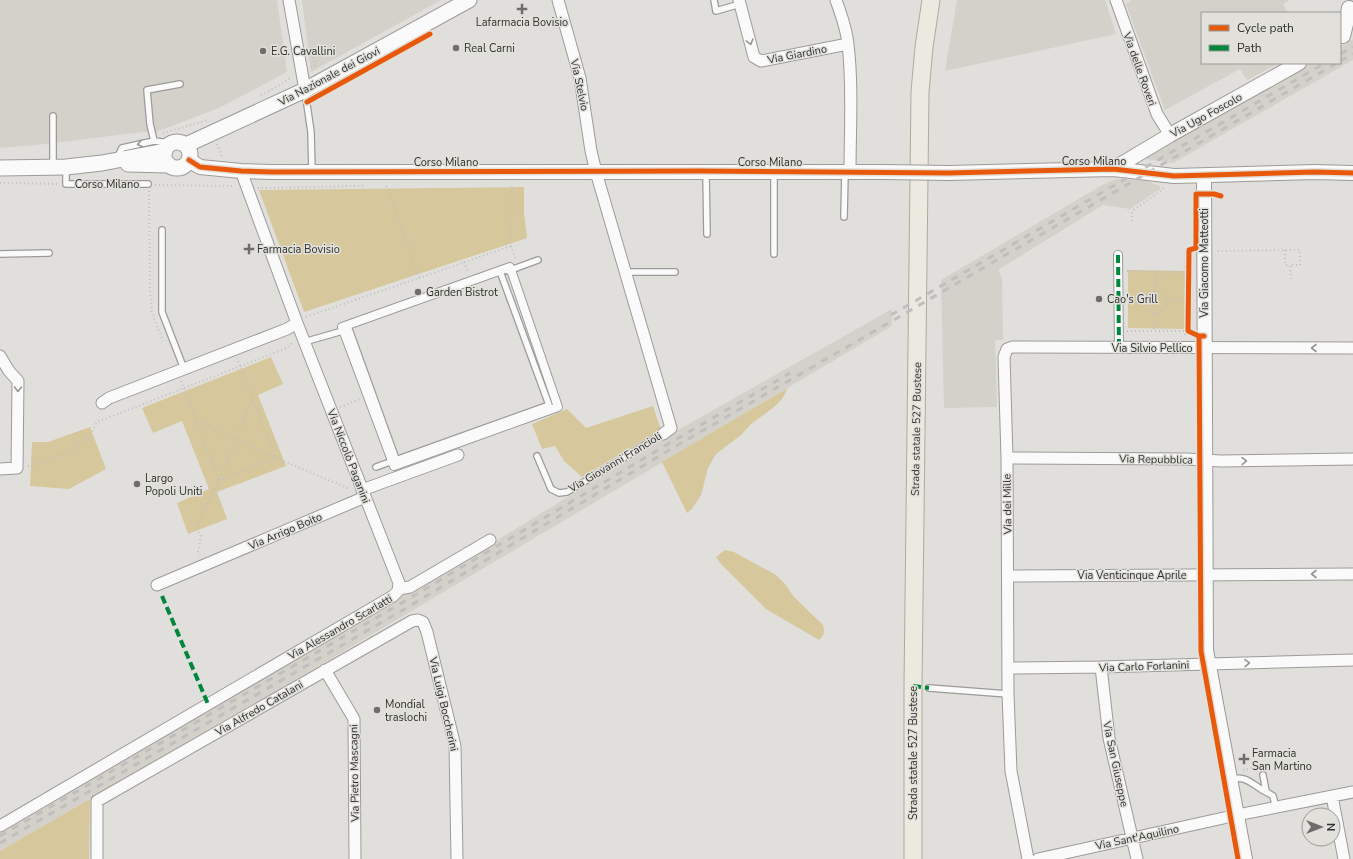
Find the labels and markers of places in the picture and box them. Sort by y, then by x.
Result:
marker: Lafarmacia Bovisio [517,4,527,14]
place label: Lafarmacia Bovisio [476,15,568,30]
place label: Real Carni [464,41,515,56]
marker: Real Carni [451,43,461,53]
place label: E.G. Cavallini [271,44,335,59]
marker: E.G. Cavallini [258,46,268,56]
place label: Farmacia Bovisio [257,242,340,257]
marker: Farmacia Bovisio [244,244,254,254]
place label: Garden Bistrot [426,285,498,300]
marker: Garden Bistrot [413,287,423,297]
place label: Cao's Grill [1107,292,1158,307]
marker: Cao's Grill [1094,294,1104,304]
place label: Largo Popoli Uniti [145,471,202,499]
marker: Largo Popoli Uniti [132,479,142,489]
place label: Mondial traslochi [385,697,427,725]
marker: Mondial traslochi [372,705,382,715]
place label: Farmacia San Martino [1252,746,1312,774]
marker: Farmacia San Martino [1239,754,1249,764]

